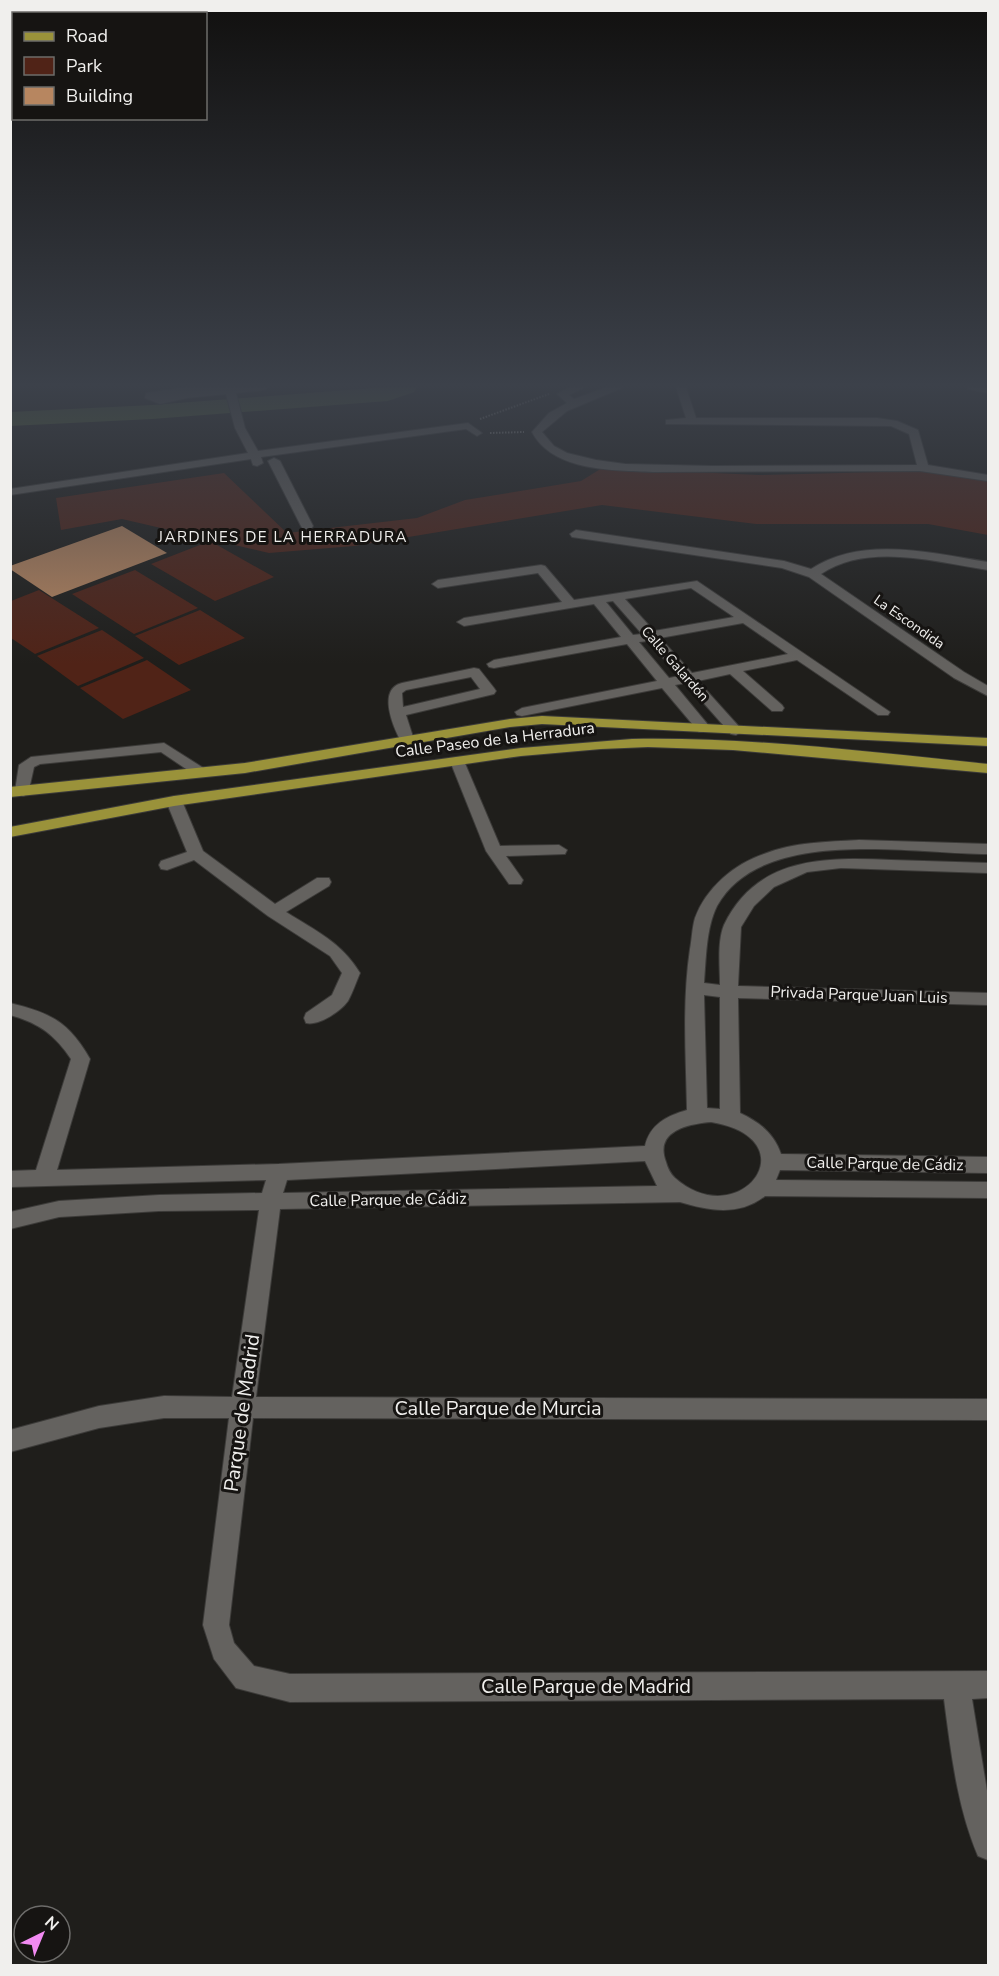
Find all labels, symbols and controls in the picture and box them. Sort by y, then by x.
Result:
legend [12,12,207,120]
text: Road [66,24,108,48]
text: Park [66,54,103,78]
text: Building [66,84,133,108]
district label: JARDINES DE LA HERRADURA [157,527,408,547]
street label: La Escondida [870,591,948,653]
street label: Calle Galardón [637,622,713,706]
street label: Calle Paseo de la Herradura [394,717,596,763]
street label: Privada Parque Juan Luis [770,981,948,1009]
street label: Calle Parque de Cádiz [806,1152,964,1176]
street label: Calle Parque de Cádiz [309,1188,467,1212]
street label: Parque de Madrid [218,1333,266,1493]
street label: Calle Parque de Murcia [394,1395,602,1422]
street label: Calle Parque de Madrid [481,1673,691,1700]
north arrow [12,1904,72,1964]
text: N [40,1912,63,1936]

